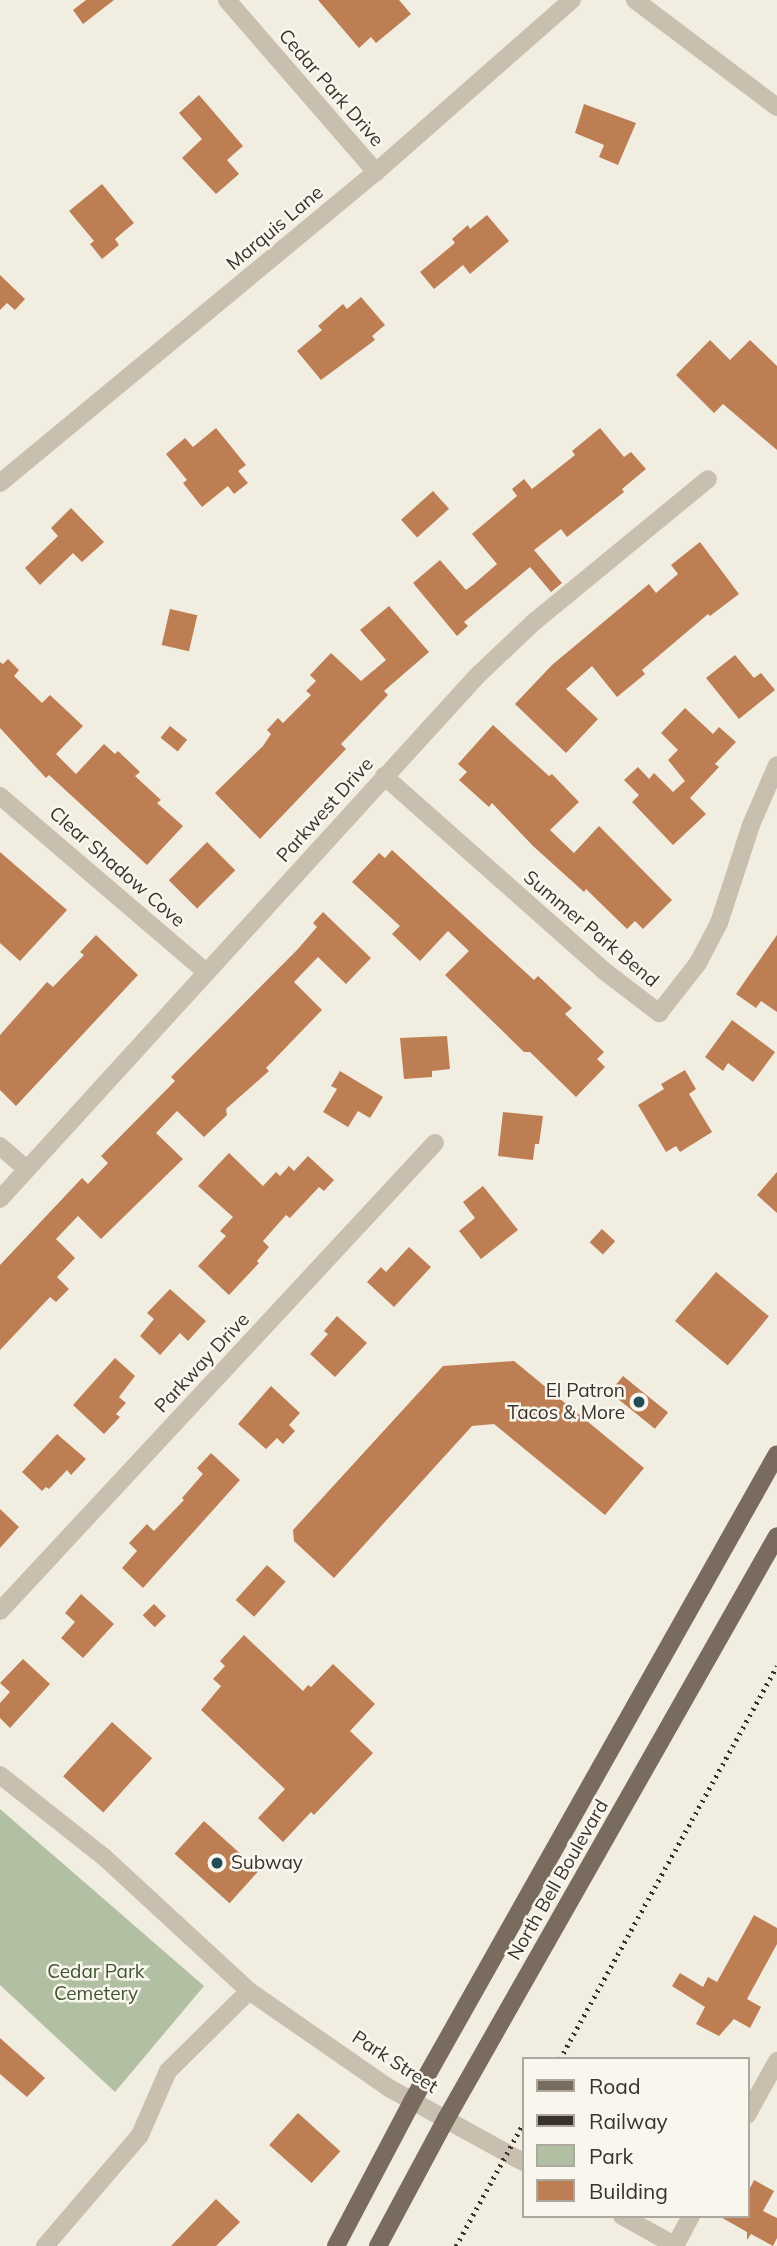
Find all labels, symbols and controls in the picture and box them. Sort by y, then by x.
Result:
street label: Cedar Park Drive [274,25,388,151]
street label: Marquis Lane [222,181,328,275]
street label: Parkwest Drive [272,753,378,867]
street label: Clear Shadow Cove [44,802,190,932]
street label: Summer Park Bend [519,866,663,992]
street label: Parkway Drive [150,1308,254,1418]
place label: El Patron Tacos & More [507,1380,625,1424]
marker: El Patron Tacos & More [631,1394,647,1410]
street label: North Bell Boulevard [503,1796,613,1964]
place label: Subway [231,1852,303,1874]
marker: Subway [209,1855,225,1871]
park label: Cedar Park Cemetery [47,1961,145,2005]
street label: Park Street [348,2026,442,2098]
legend [522,2057,749,2218]
text: Road [589,2073,640,2099]
text: Railway [589,2108,668,2134]
text: Park [589,2143,633,2169]
text: Building [589,2178,668,2204]

